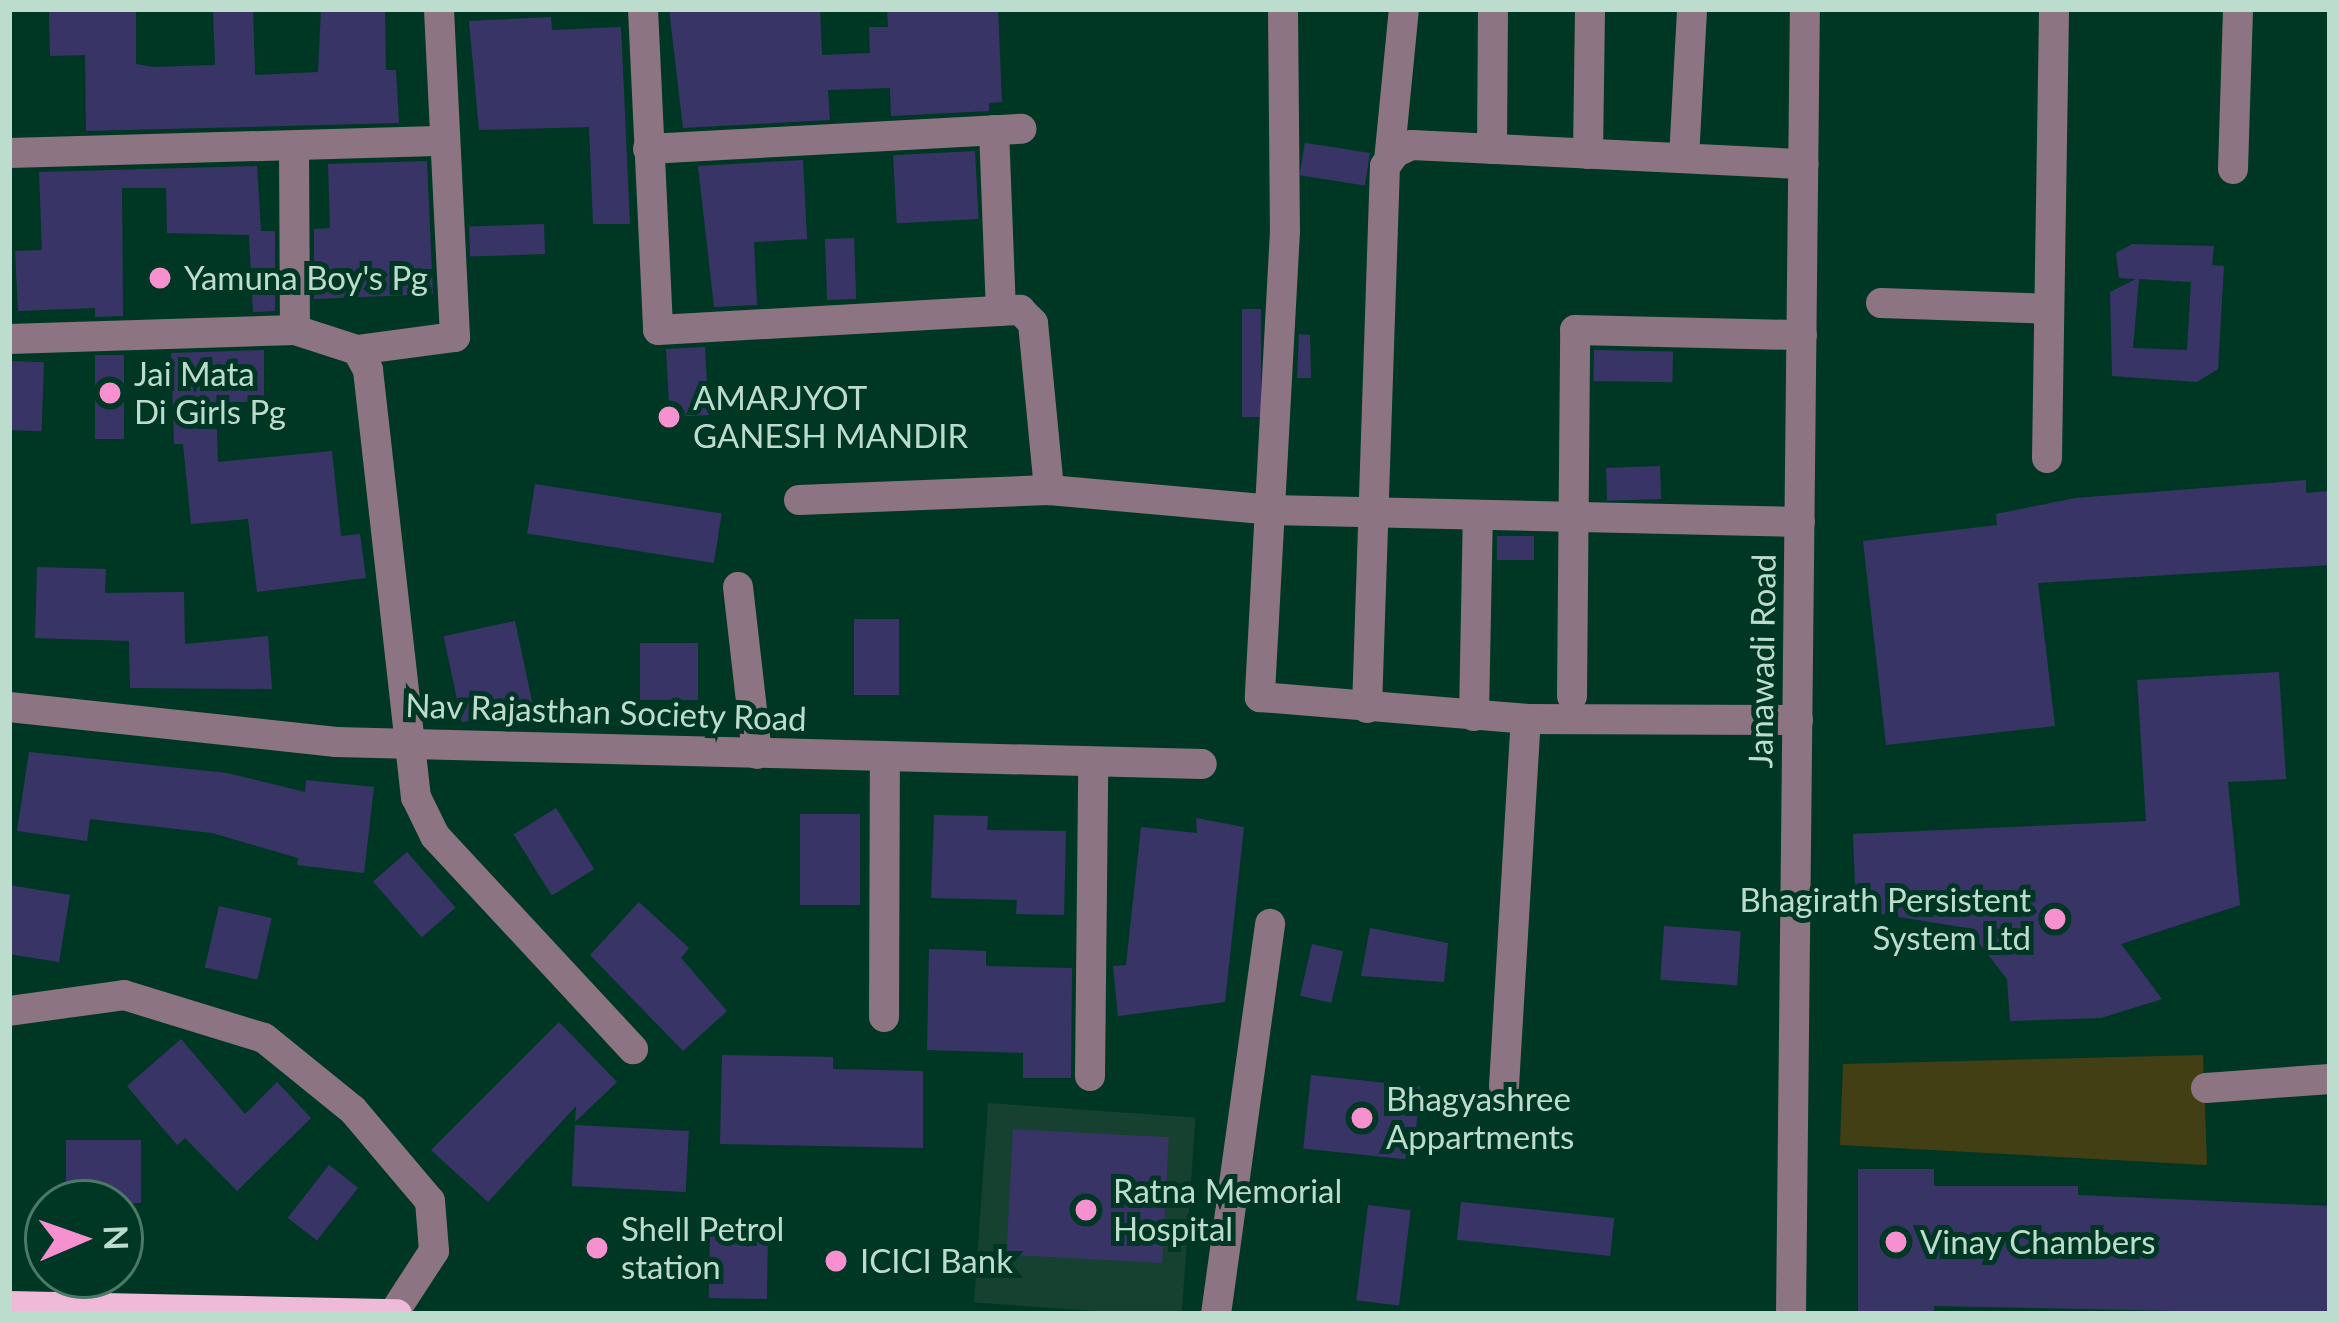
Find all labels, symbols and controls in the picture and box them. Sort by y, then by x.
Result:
place label: Yamuna Boy's Pg [184,258,428,298]
marker: Yamuna Boy's Pg [147,265,173,291]
place label: Jai Mata Di Girls Pg [134,354,286,432]
place label: AMARJYOT GANESH MANDIR [693,378,968,456]
marker: Jai Mata Di Girls Pg [97,380,123,406]
marker: AMARJYOT GANESH MANDIR [656,404,682,430]
street label: Janawadi Road [1740,553,1784,769]
street label: Nav Rajasthan Society Road [404,685,808,739]
place label: Bhagirath Persistent System Ltd [1740,880,2031,958]
marker: Bhagirath Persistent System Ltd [2042,906,2068,932]
place label: Bhagyashree Appartments [1386,1079,1574,1157]
marker: Bhagyashree Appartments [1349,1105,1375,1131]
place label: Ratna Memorial Hospital [1113,1171,1342,1249]
north arrow [24,1179,144,1299]
marker: Ratna Memorial Hospital [1070,1194,1102,1226]
place label: Shell Petrol station [621,1209,784,1287]
place label: Vinay Chambers [1920,1222,2156,1262]
text: N [97,1224,137,1251]
marker: Vinay Chambers [1883,1229,1909,1255]
marker: Shell Petrol station [584,1235,610,1261]
place label: ICICI Bank [860,1241,1013,1281]
marker: ICICI Bank [823,1248,849,1274]

